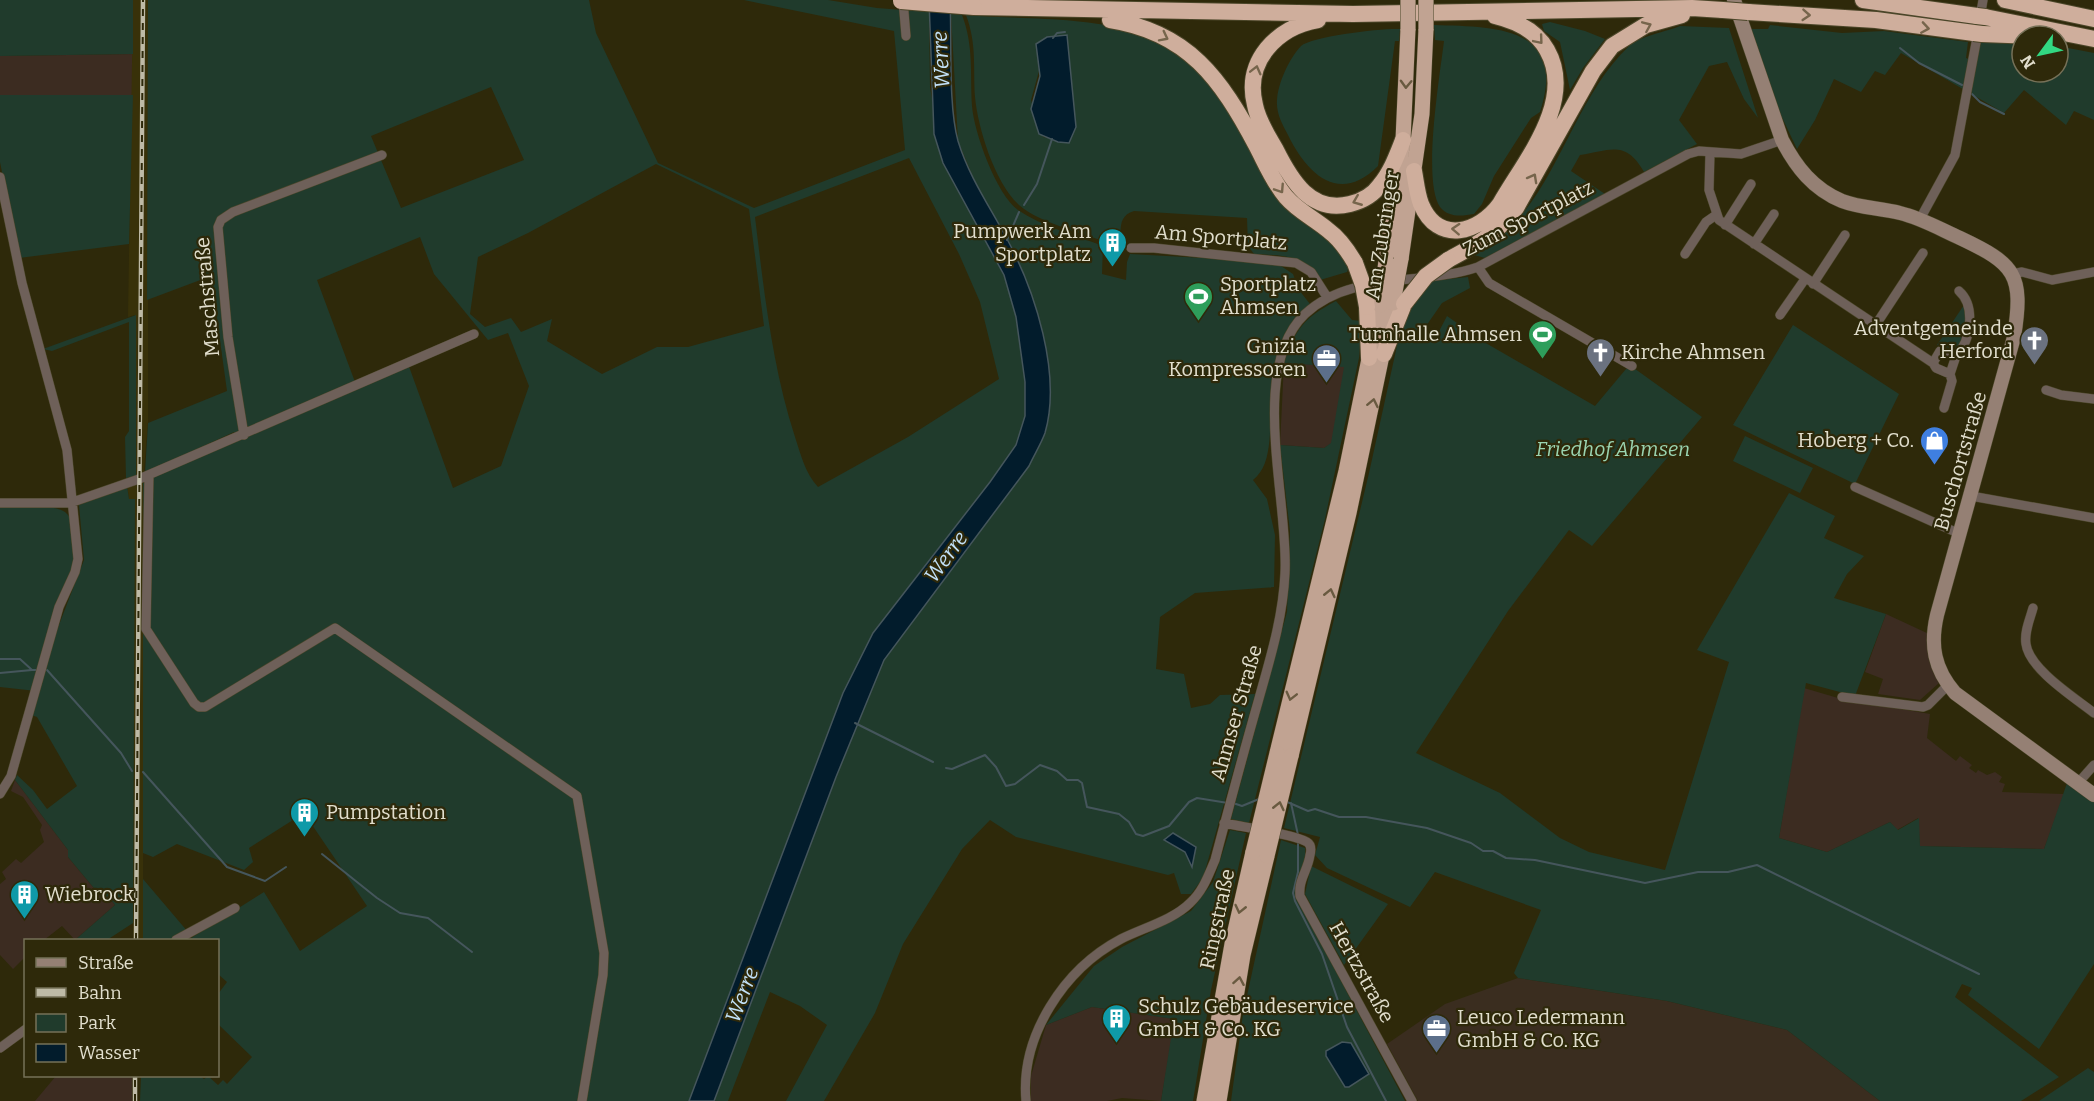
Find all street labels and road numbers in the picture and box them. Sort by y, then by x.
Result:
street label: Am Zubringer [1360,168,1404,301]
street label: Zum Sportplatz [1459,175,1597,261]
street label: Am Sportplatz [1154,219,1288,255]
street label: Maschstraße [190,236,224,358]
street label: Buschortstraße [1929,389,1991,533]
street label: Ahmser Straße [1205,642,1267,784]
street label: Ringstraße [1195,867,1239,971]
street label: Hertzstraße [1324,917,1400,1027]

